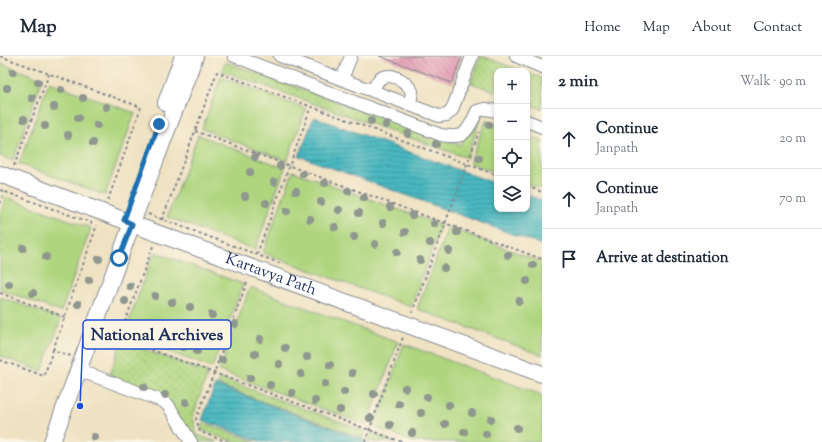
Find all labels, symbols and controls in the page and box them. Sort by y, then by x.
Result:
text: Map [20,14,57,41]
text: Home [584,18,621,38]
text: Map [643,18,670,38]
text: About [692,18,731,38]
text: Contact [753,18,802,38]
map controls [494,68,530,212]
button: + [494,68,530,104]
text: 2 min [558,70,599,94]
text: Walk · 90 m [740,73,806,91]
button: − [494,104,530,140]
route end [150,115,168,133]
text: Continue [596,119,658,140]
icon: ahead [558,128,580,150]
text: 20 m [780,130,806,148]
button: locate [494,140,530,176]
text: Janpath [596,140,638,158]
button: layers [494,176,530,212]
text: Continue [596,179,658,200]
icon: ahead [558,188,580,210]
text: 70 m [779,190,806,208]
text: Janpath [596,200,638,218]
street label: Kartavya Path [222,248,320,302]
icon: arrive [558,248,580,270]
text: Arrive at destination [596,248,729,269]
route start [110,249,128,267]
callout: National Archives [83,320,231,349]
text: National Archives [91,324,224,348]

